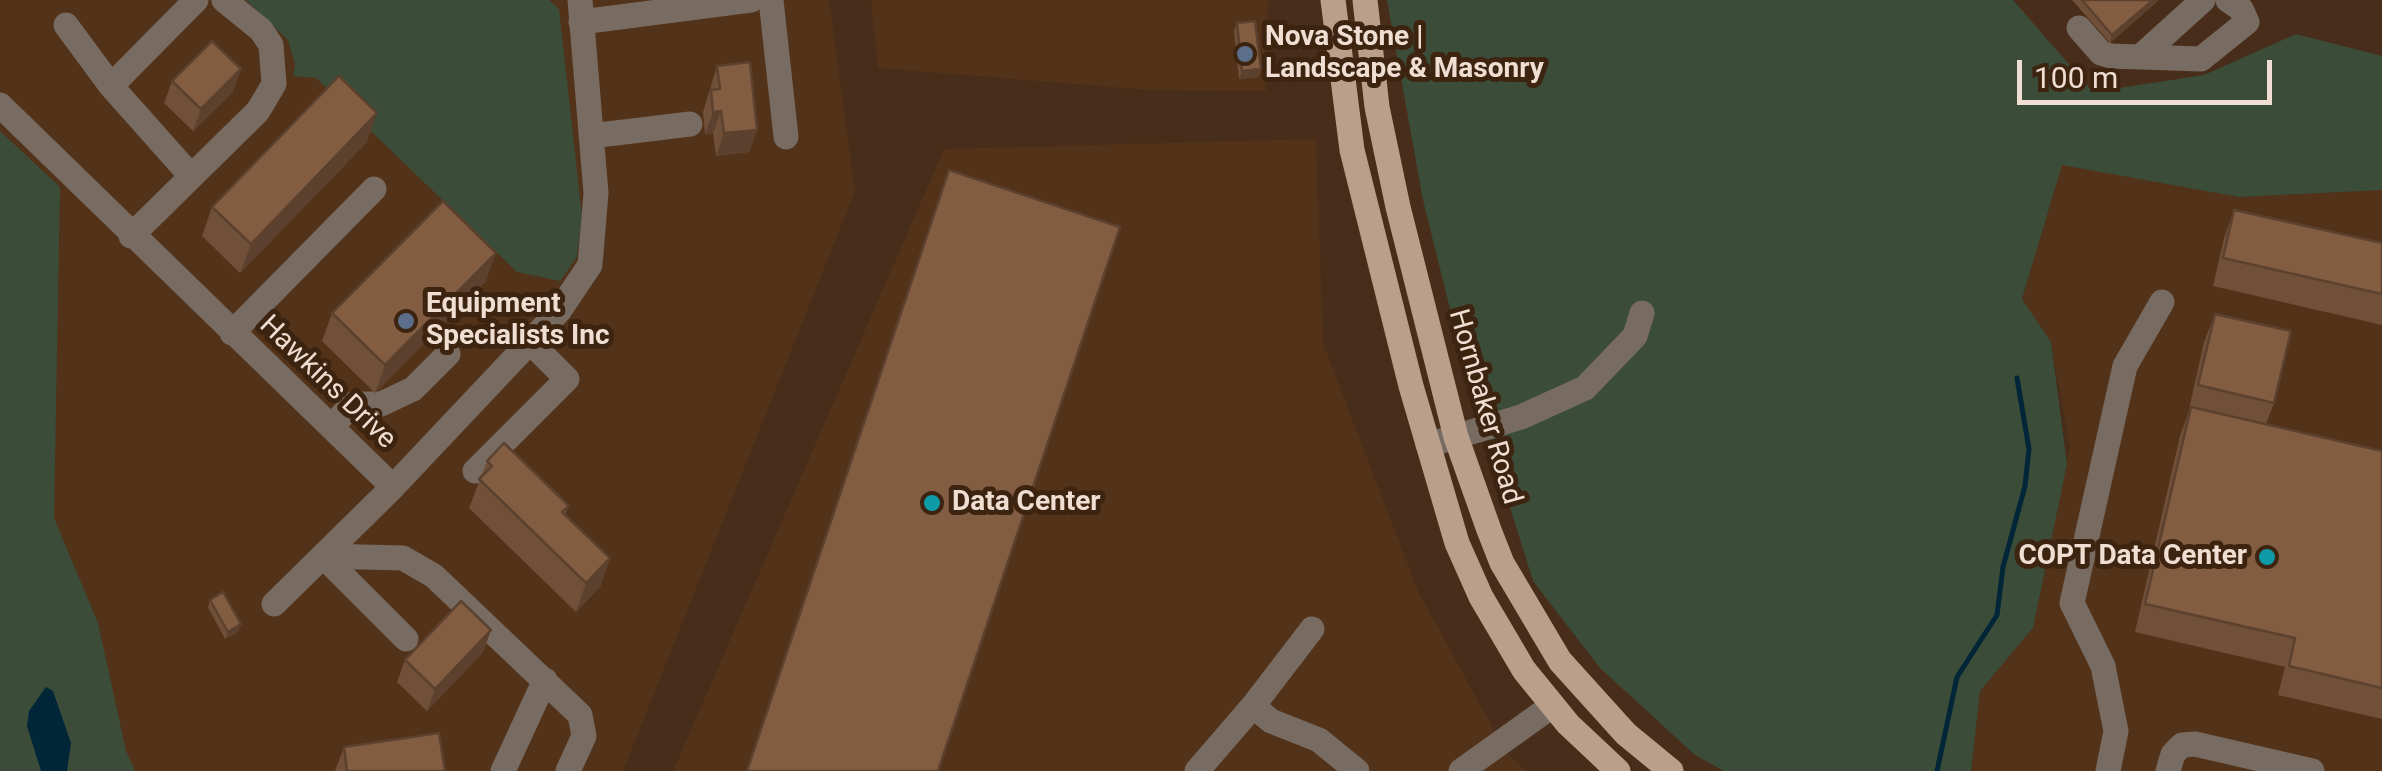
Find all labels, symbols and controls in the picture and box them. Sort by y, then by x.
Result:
place label: Nova Stone | Landscape & Masonry [1265,21,1544,87]
scale bar [2022,40,2277,102]
marker: Nova Stone | Landscape & Masonry [1234,43,1256,65]
text: 100 m [2034,60,2118,95]
place label: Equipment Specialists Inc [426,288,610,354]
street label: Hornbaker Road [1440,306,1528,508]
street label: Hawkins Drive [252,309,402,457]
marker: Equipment Specialists Inc [395,310,417,332]
place label: Data Center [952,486,1101,520]
marker: Data Center [921,492,943,514]
place label: COPT Data Center [2018,540,2247,574]
marker: COPT Data Center [2256,546,2278,568]

